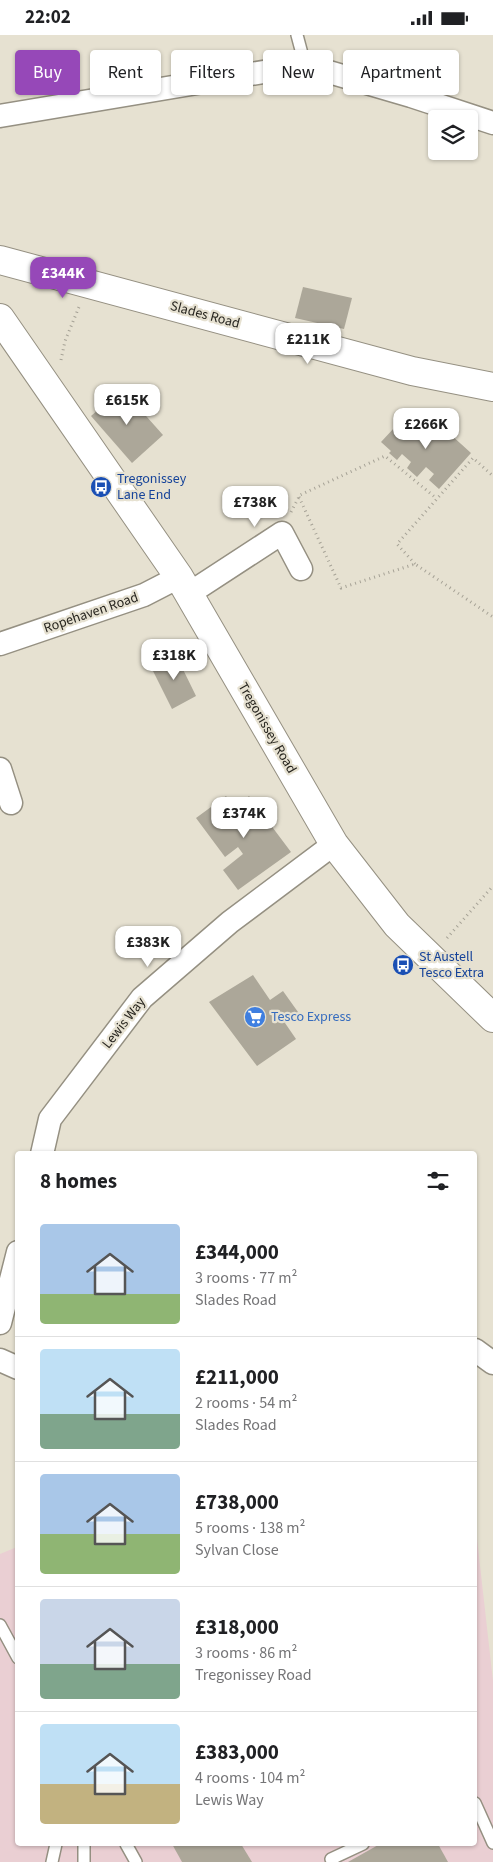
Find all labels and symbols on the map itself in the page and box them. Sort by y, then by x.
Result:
pin: £344K [28,257,98,299]
street label: Slades Road [168,296,242,334]
pin: £211K [273,323,343,365]
pin: £615K [92,383,162,426]
pin: £266K [391,407,461,450]
place label: Tregonissey Lane End [117,469,187,505]
bus stop icon: Tregonissey Lane End [89,475,113,499]
pin: £738K [220,485,290,528]
street label: Ropehaven Road [41,587,141,639]
pin: £318K [139,639,209,681]
street label: Tregonissey Road [233,679,301,777]
pin: £374K [209,797,279,839]
pin: £383K [113,925,183,968]
place label: St Austell Tesco Extra [419,947,484,983]
bus stop icon: St Austell Tesco Extra [391,953,415,977]
street label: Lewis Way [98,993,151,1053]
supermarket icon: Tesco Express [243,1005,267,1029]
place label: Tesco Express [271,1007,351,1027]

